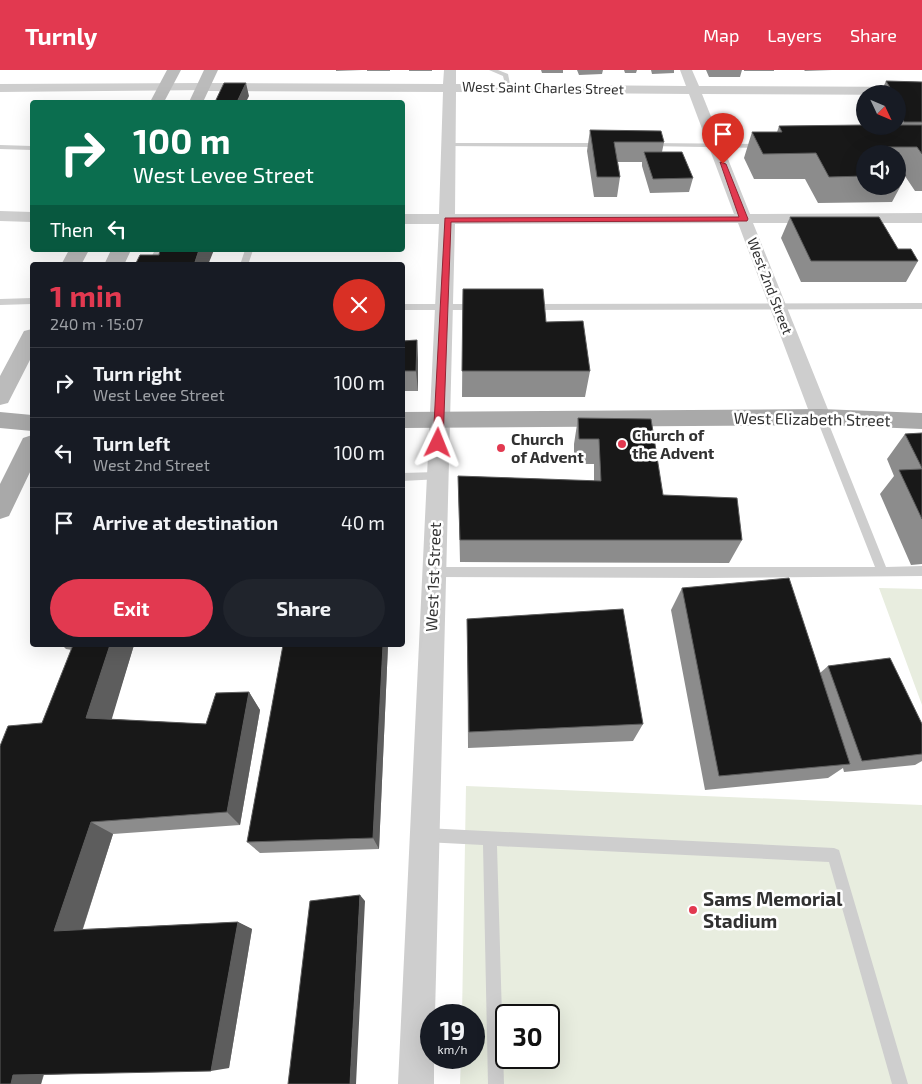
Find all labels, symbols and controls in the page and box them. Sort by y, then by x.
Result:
text: Turnly [25,21,97,50]
text: Map [703,24,739,46]
text: Layers [767,24,822,46]
text: Share [850,24,897,46]
street label: West Saint Charles Street [462,78,624,97]
north arrow [856,85,906,135]
map controls [856,85,906,195]
pin [702,113,744,164]
text: 100 m [133,119,231,161]
icon: right [50,120,115,185]
icon: arrive [709,120,737,148]
button: sound [856,145,906,195]
text: West Levee Street [133,161,314,187]
icon: left [103,215,131,243]
text: Then [50,218,93,241]
street label: West 2nd Street [744,235,797,337]
text: 1 min [50,277,122,313]
button: close [333,279,385,331]
text: 240 m · 15:07 [50,314,144,333]
text: Turn right [93,362,181,385]
icon: right [50,369,78,397]
text: 100 m [334,371,385,394]
text: West Levee Street [93,385,225,404]
street label: West Elizabeth Street [733,408,891,429]
position arrow [411,416,463,468]
place label: Church of the Advent [632,425,715,462]
place label: Church of Advent [511,429,584,466]
text: Turn left [93,432,170,455]
marker: Church of the Advent [616,438,628,450]
icon: left [50,439,78,467]
text: 100 m [334,441,385,464]
marker: Church of Advent [495,442,507,454]
text: West 2nd Street [93,455,210,474]
icon: arrive [50,509,78,537]
text: Arrive at destination [93,511,278,534]
text: 40 m [341,511,385,534]
street label: West 1st Street [421,522,444,632]
button: Exit [50,579,213,637]
button: Share [223,579,385,637]
place label: Sams Memorial Stadium [703,887,843,932]
marker: Sams Memorial Stadium [687,904,699,916]
speed limit sign: 30 [495,1004,560,1069]
text: 19 [440,1015,465,1045]
text: km/h [438,1042,467,1056]

